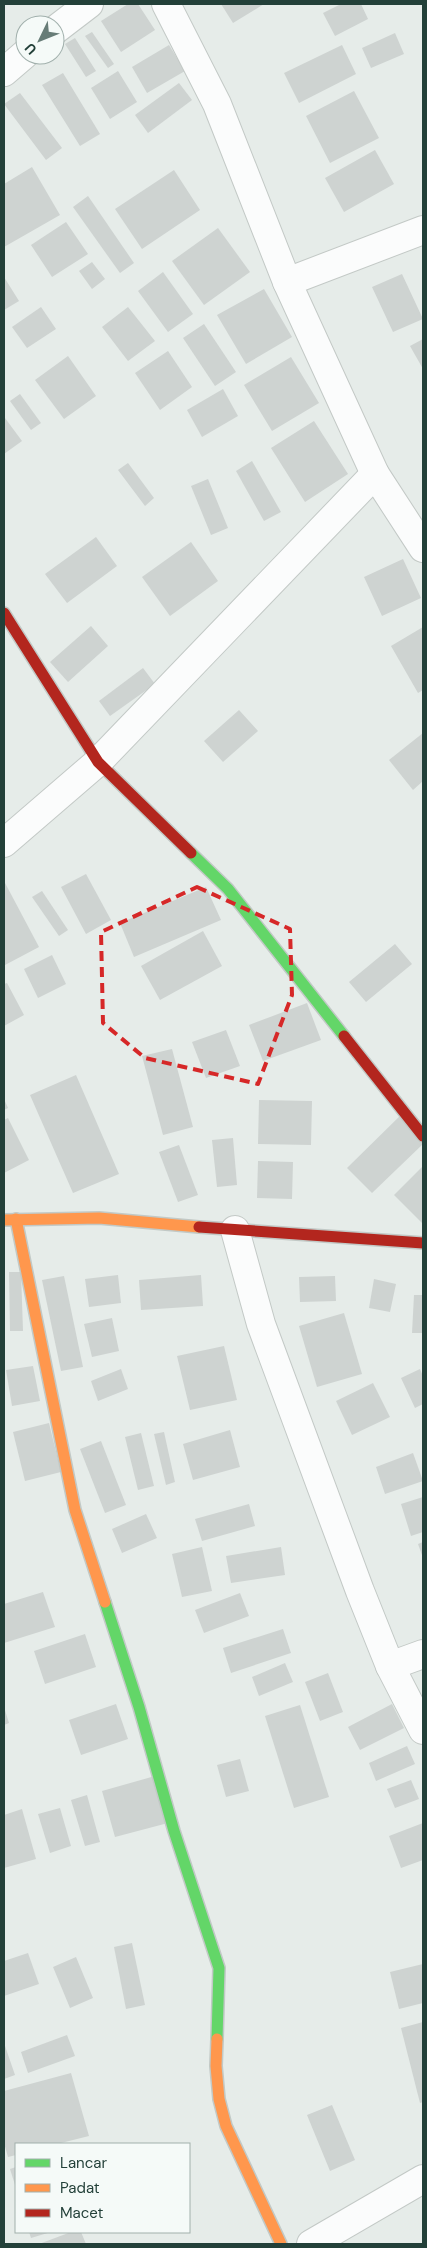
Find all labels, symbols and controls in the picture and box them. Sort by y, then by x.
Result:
north arrow [15,15,65,65]
text: U [21,39,40,59]
legend [15,2143,190,2233]
text: Lancar [60,2153,107,2173]
text: Padat [60,2178,100,2198]
text: Macet [60,2203,104,2223]

